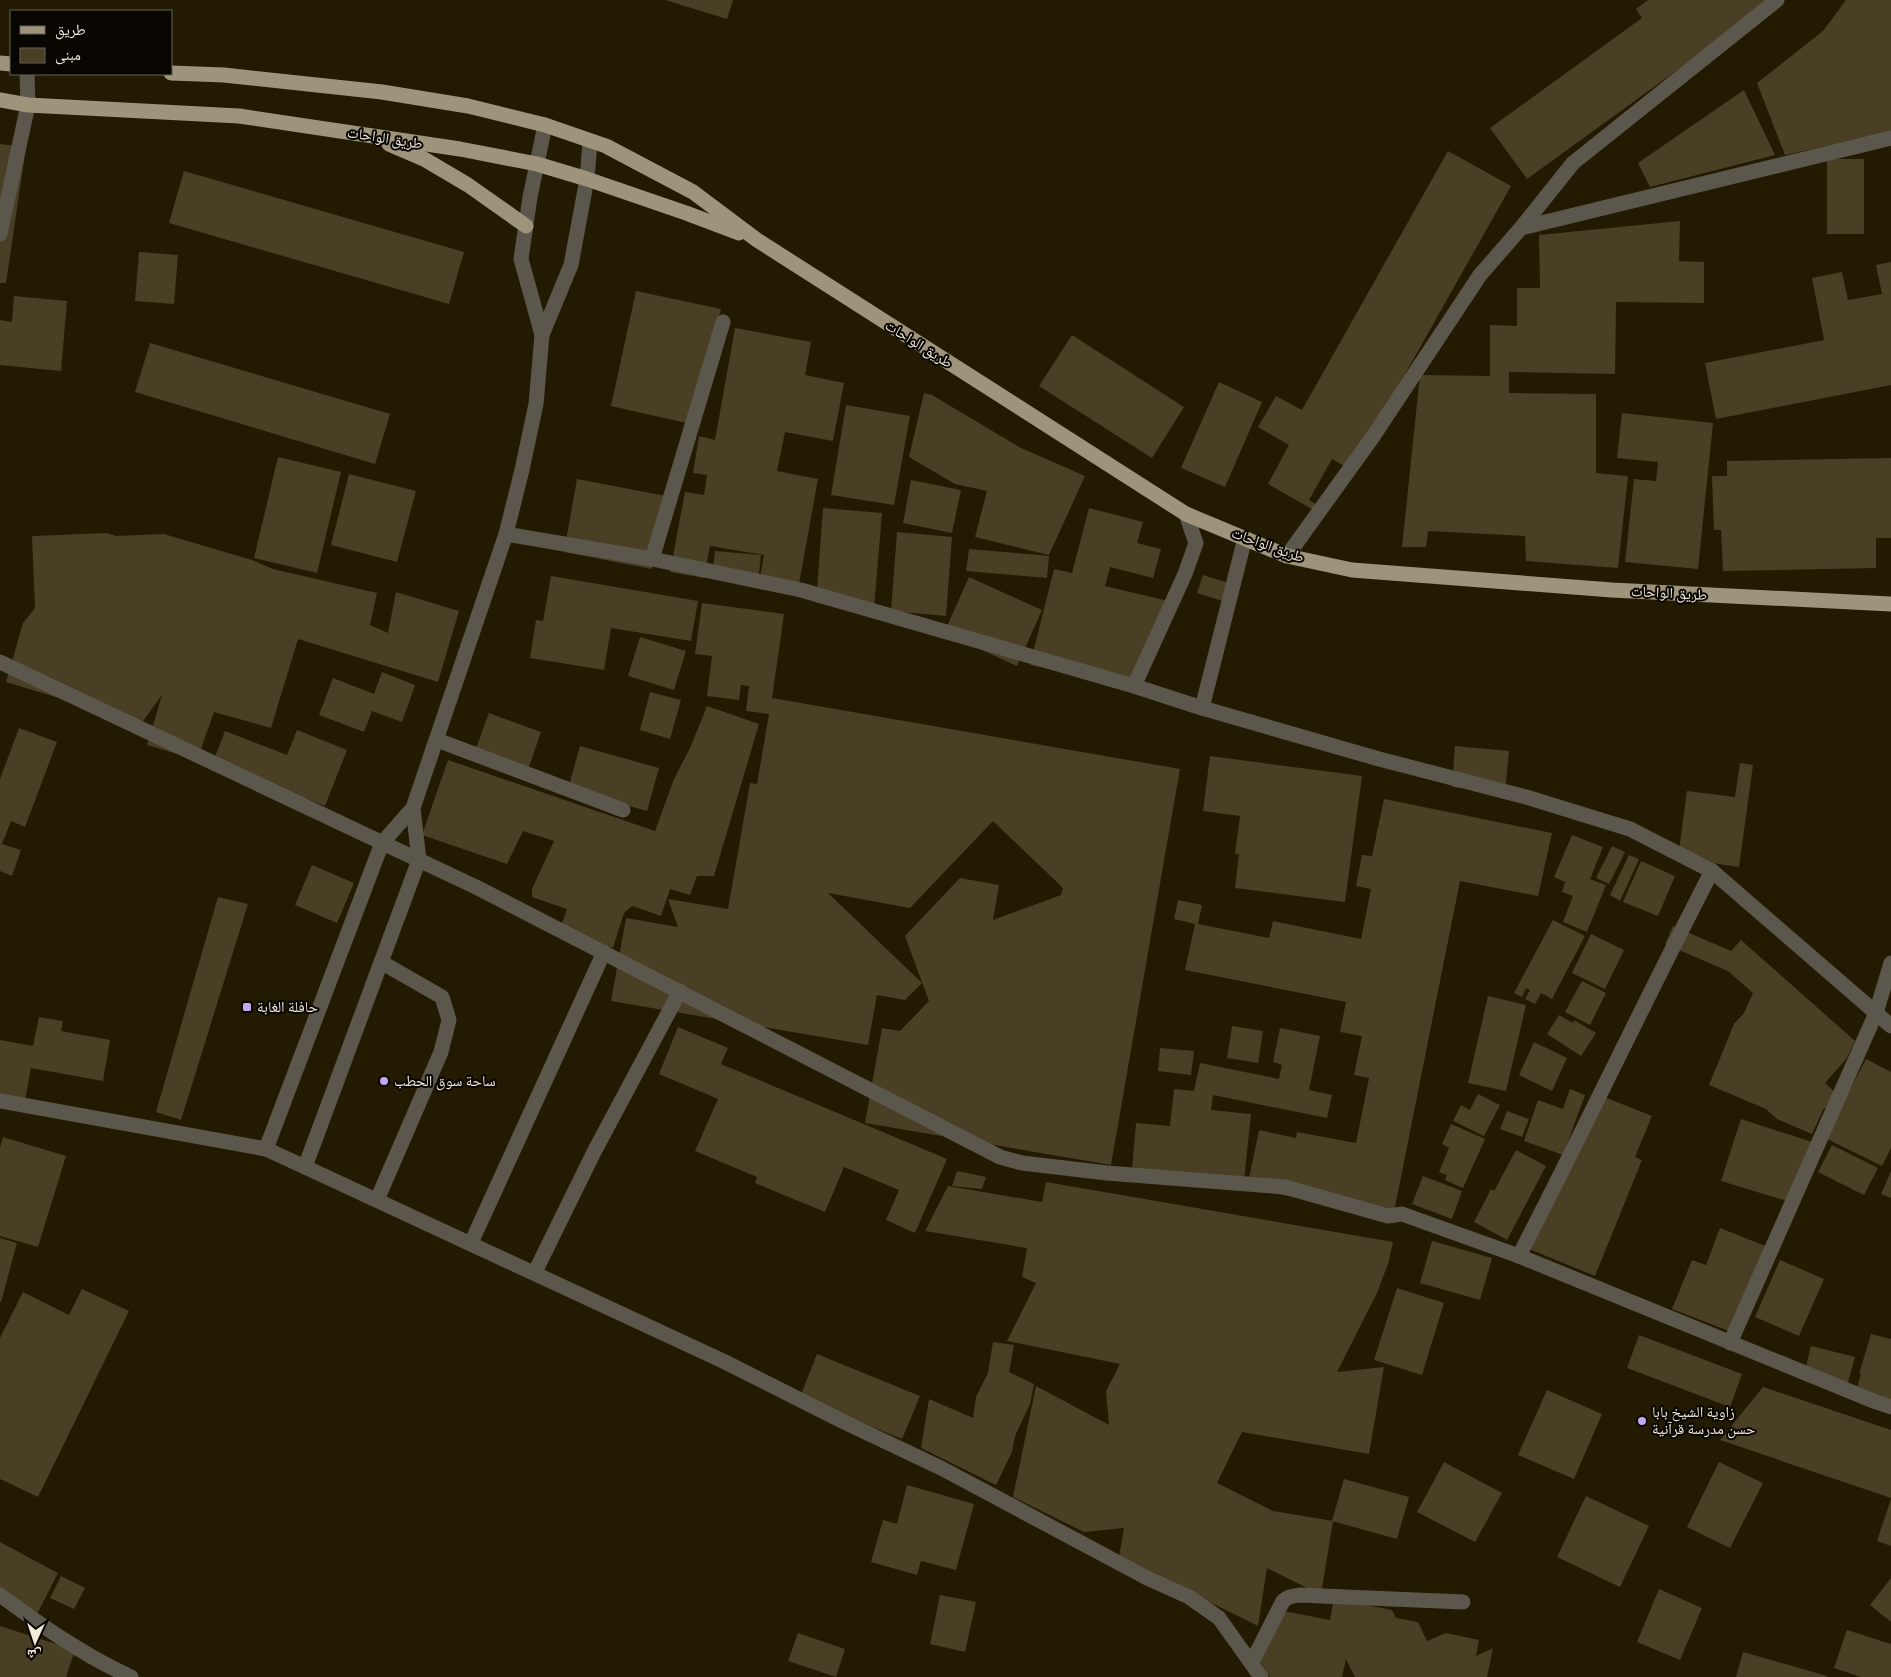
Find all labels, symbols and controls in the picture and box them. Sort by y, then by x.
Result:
legend [10,10,172,75]
text: طريق [55,19,86,45]
text: مبنى [55,44,81,70]
street label: طريق الواحات [345,121,424,159]
street label: طريق الواحات [879,314,957,377]
street label: طريق الواحات [1227,522,1308,572]
street label: طريق الواحات [1630,580,1708,610]
place label: حافلة الغابة [257,996,319,1022]
marker: حافلة الغابة [241,1001,253,1013]
place label: ساحة سوق الحطب [394,1070,496,1096]
marker: ساحة سوق الحطب [378,1075,390,1087]
place label: زاوية الشيخ بابا حسن مدرسة قرآنية [1652,1401,1756,1444]
marker: زاوية الشيخ بابا حسن مدرسة قرآنية [1636,1415,1648,1427]
north arrow [10,1617,60,1667]
text: ش [26,1641,42,1665]

